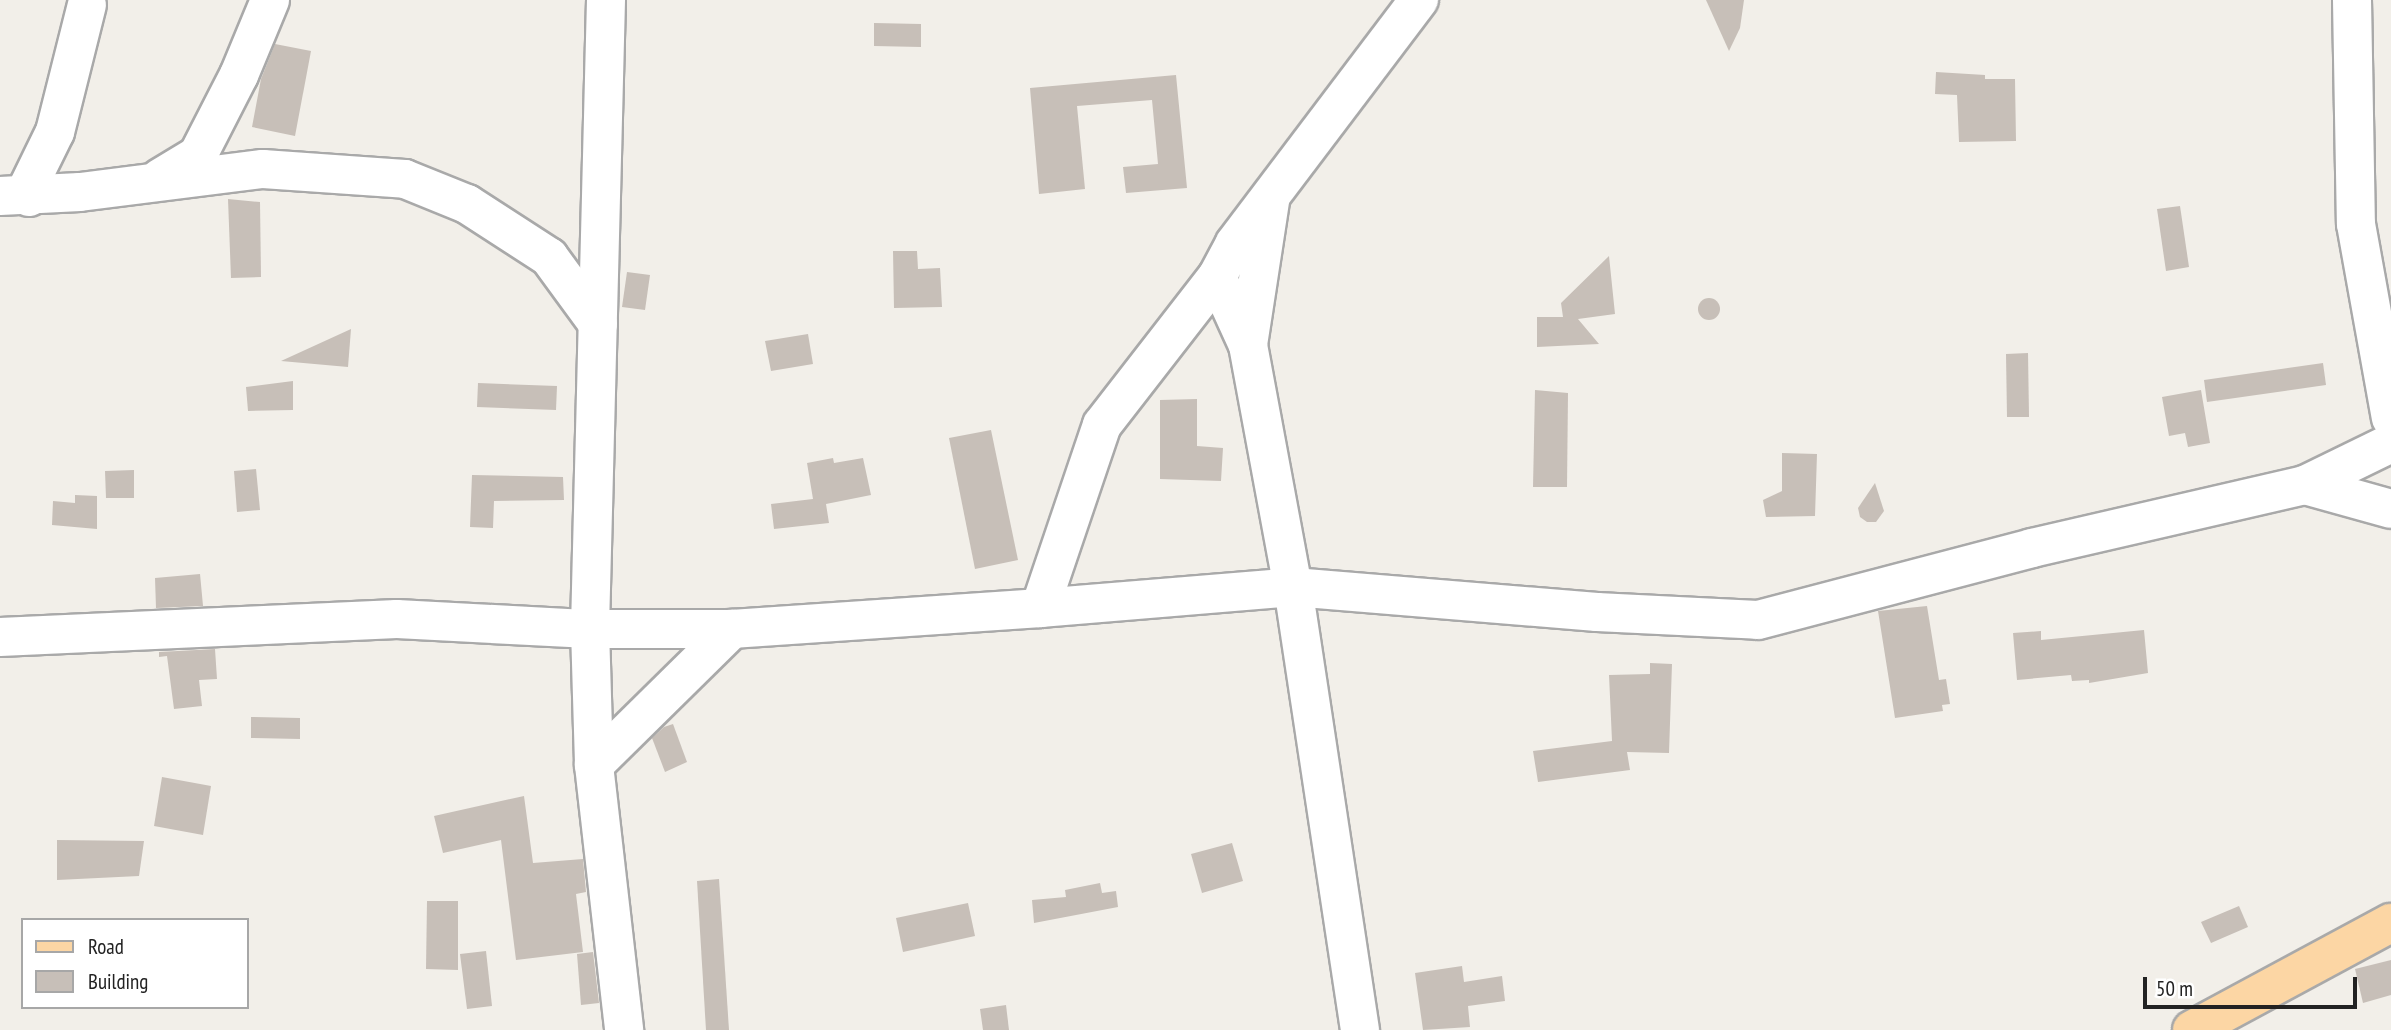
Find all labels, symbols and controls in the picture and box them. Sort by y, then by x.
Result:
legend [21,918,248,1009]
text: Road [88,933,124,960]
scale bar [2146,964,2360,1008]
text: Building [88,968,148,995]
text: 50 m [2156,975,2193,1002]

